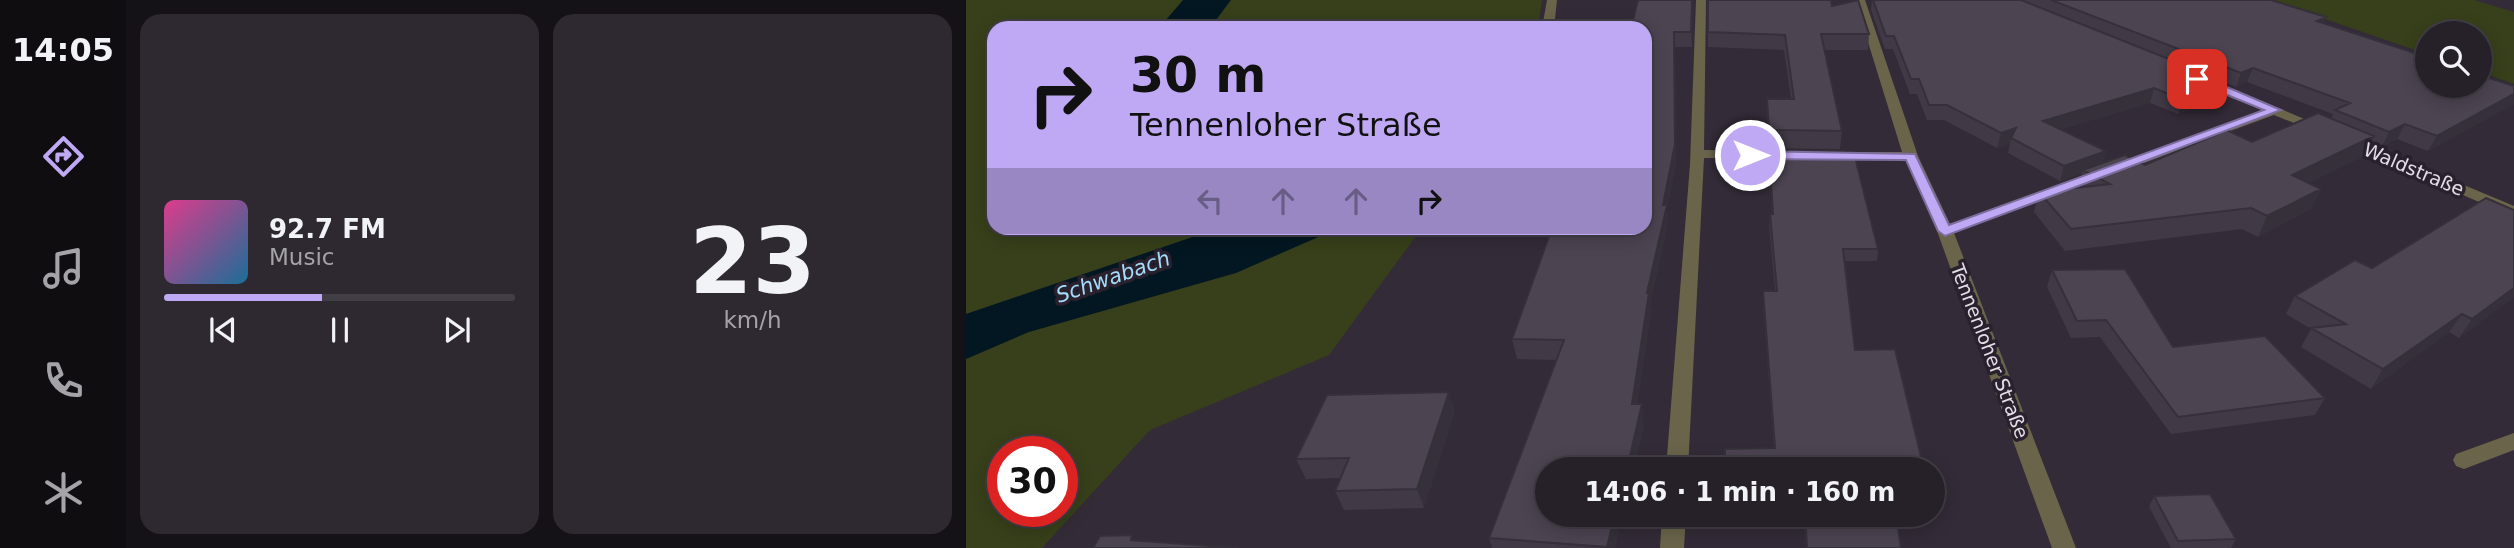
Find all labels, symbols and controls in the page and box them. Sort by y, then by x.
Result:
map controls [2415,21,2492,98]
button: search [2415,21,2492,98]
text: 14:05 [12,31,114,69]
text: 30 m [1130,47,1266,104]
icon: right [1015,49,1106,140]
pin [2167,49,2227,109]
icon: arrive [2178,60,2216,98]
text: Tennenloher Straße [1130,106,1442,144]
position arrow [1713,118,1787,192]
icon: directions [39,132,88,181]
street label: Waldstraße [2360,138,2468,200]
icon: left [1191,182,1229,220]
icon: ahead [1264,182,1302,220]
icon: ahead [1337,182,1375,220]
icon: right [1410,182,1448,220]
text: 23 [689,209,816,314]
text: 92.7 FM [269,214,386,244]
icon: music [39,244,88,293]
text: Music [269,244,334,270]
water label: Schwabach [1053,246,1173,308]
street label: Tennenloher Straße [1946,260,2033,441]
text: km/h [723,307,782,333]
icon: previous [204,311,242,349]
icon: pause [321,311,359,349]
icon: next [438,311,476,349]
icon: phone [39,356,88,405]
speed limit sign: 30 [987,436,1078,527]
icon: climate [39,468,88,517]
text: 14:06 · 1 min · 160 m [1585,477,1895,507]

